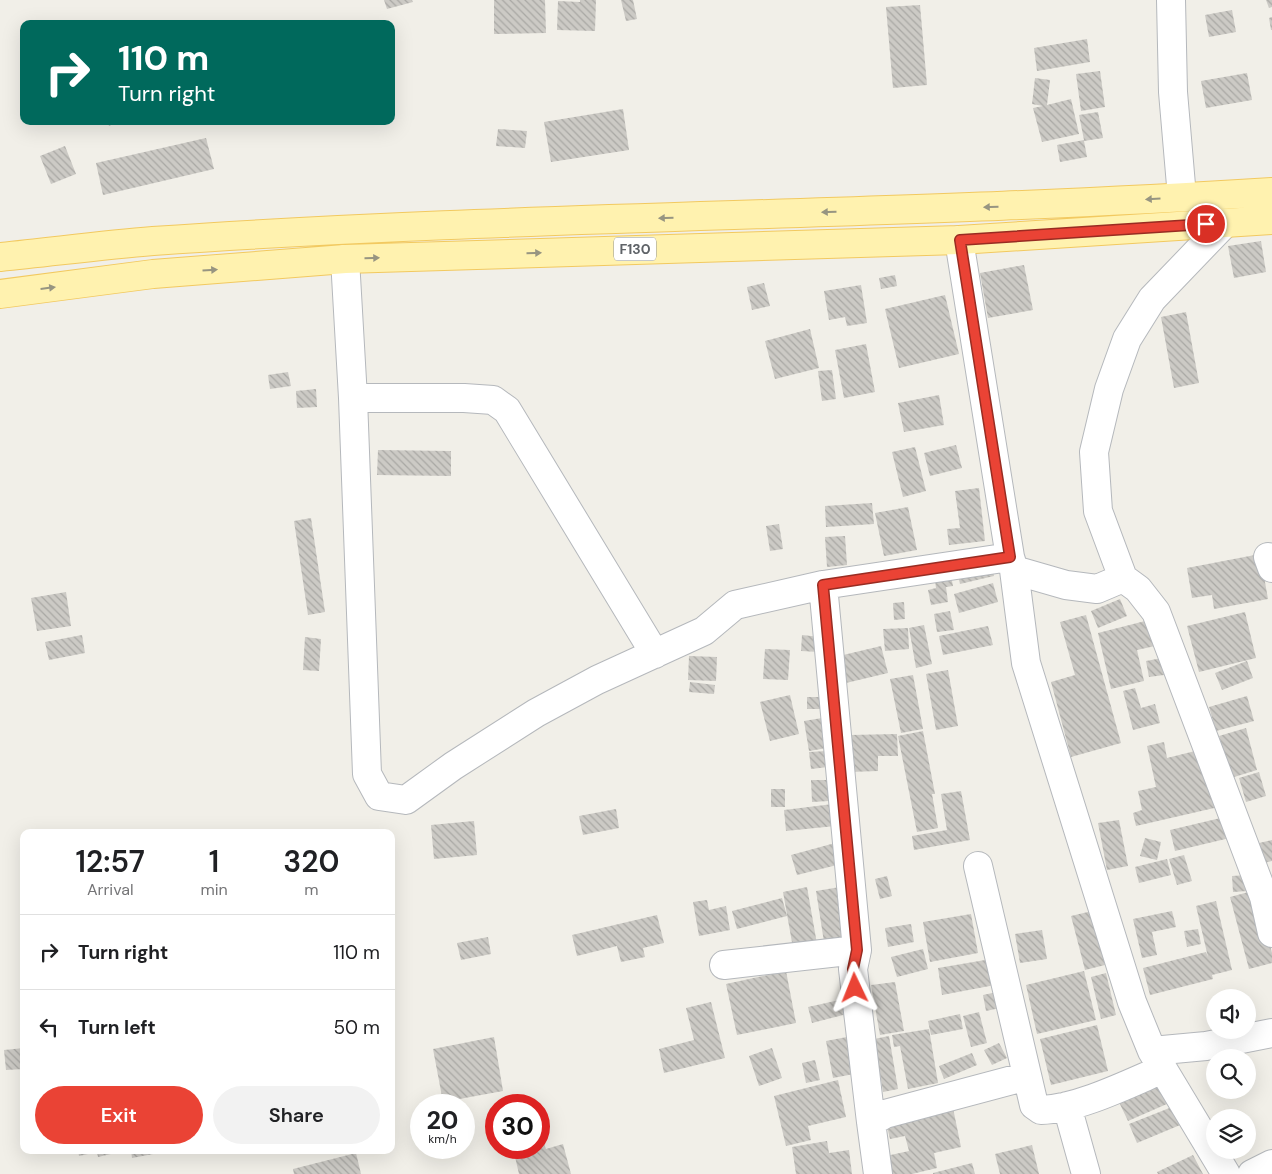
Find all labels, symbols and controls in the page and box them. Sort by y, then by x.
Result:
text: 110 m [118,35,209,81]
icon: right [35,40,100,105]
text: Turn right [118,79,215,108]
one-way arrow [1145,195,1161,203]
one-way arrow [983,203,999,211]
pin [1185,203,1227,245]
one-way arrow [821,209,837,217]
icon: arrive [1192,210,1220,238]
one-way arrow [658,214,674,222]
road number: F130 [614,238,656,260]
one-way arrow [527,248,543,256]
one-way arrow [364,254,380,262]
one-way arrow [202,266,218,274]
one-way arrow [41,284,57,292]
text: 12:57 [76,842,145,881]
text: 1 [209,842,219,881]
text: 320 [283,842,339,881]
text: Arrival [87,879,134,900]
text: min [200,879,228,900]
text: m [304,879,318,900]
icon: right [35,938,63,966]
text: Turn right [78,940,168,965]
text: 110 m [333,940,380,965]
position arrow [828,961,880,1013]
map controls [1206,989,1256,1159]
button: sound [1206,989,1256,1039]
icon: left [35,1013,63,1041]
text: Turn left [78,1015,156,1040]
text: 50 m [333,1015,380,1040]
button: search [1206,1049,1256,1099]
button: Exit [35,1086,203,1144]
button: Share [213,1086,380,1144]
speed limit sign: 30 [485,1094,550,1159]
text: 20 [427,1104,458,1137]
button: layers [1206,1109,1256,1159]
text: km/h [428,1131,457,1147]

